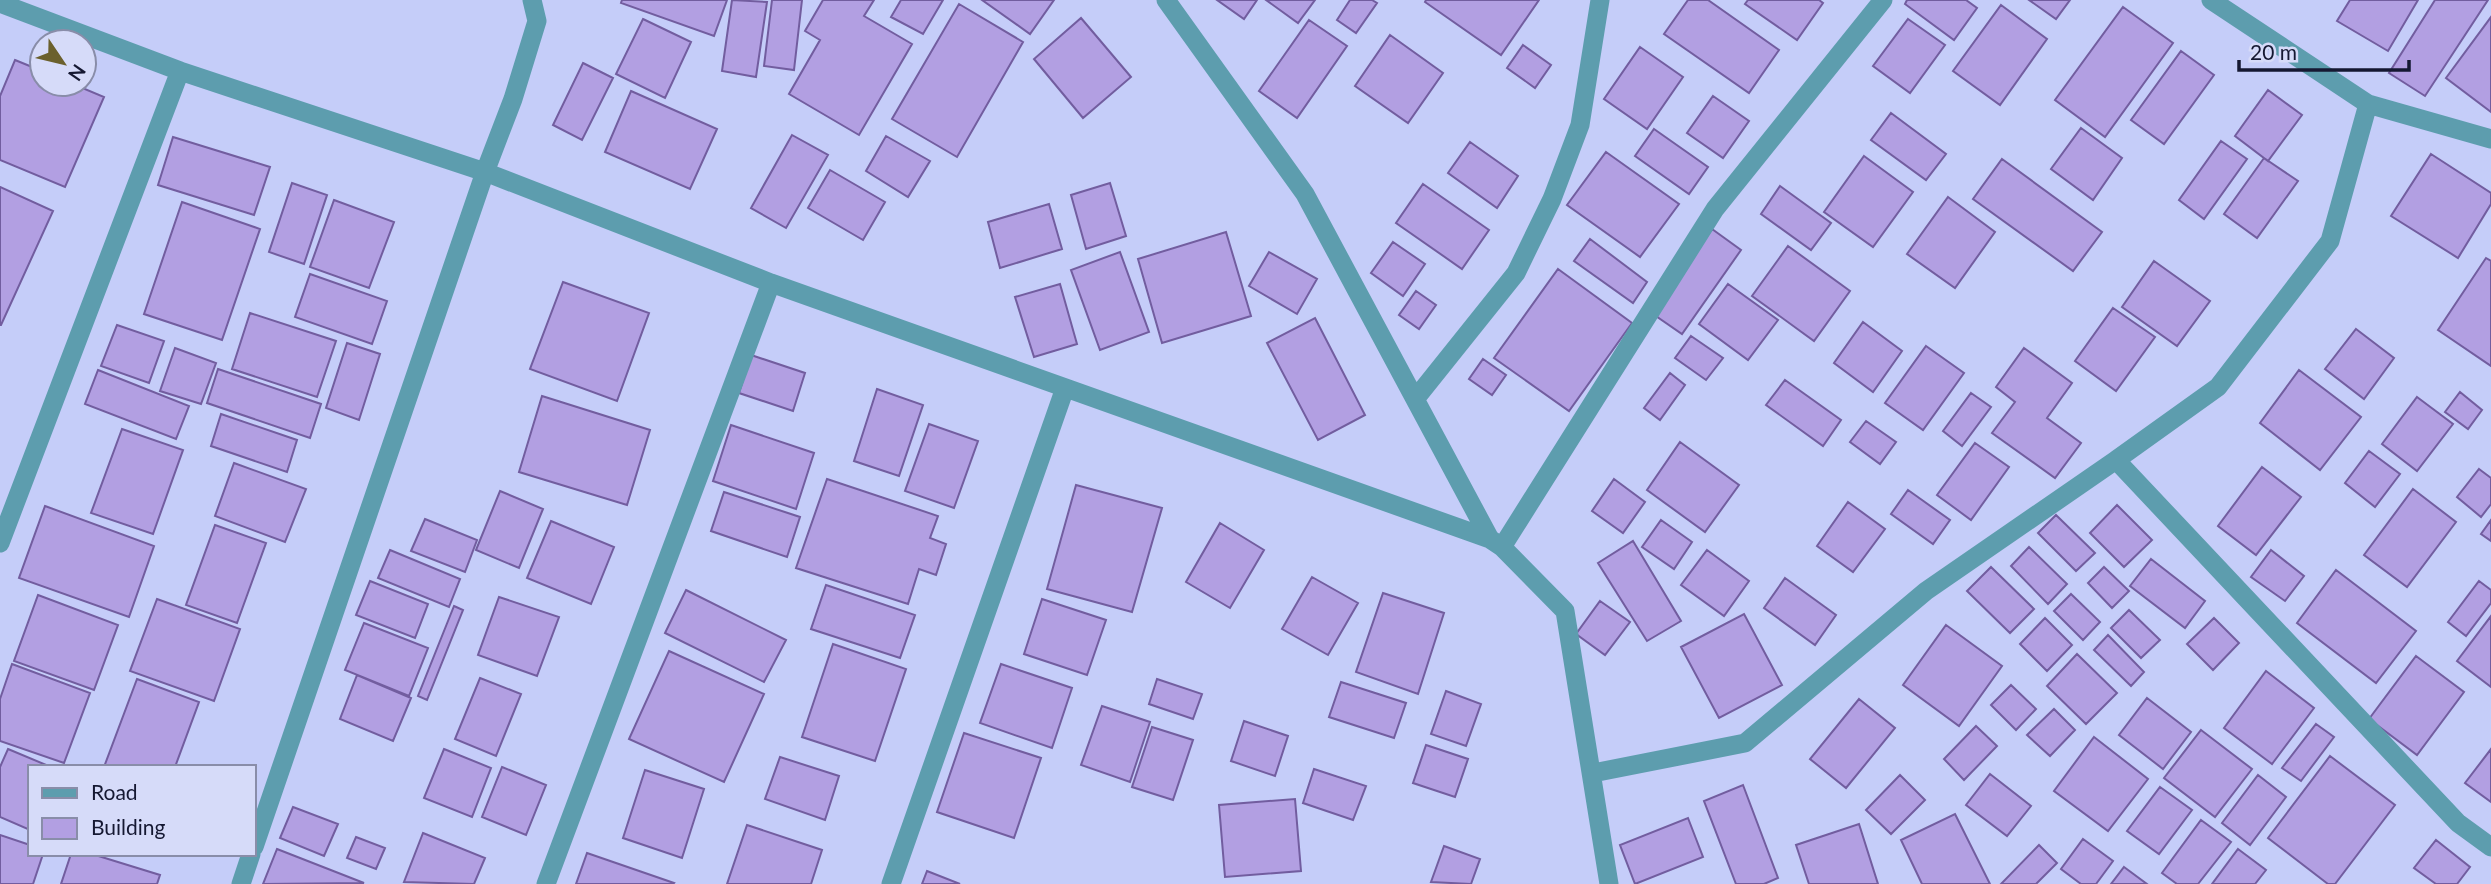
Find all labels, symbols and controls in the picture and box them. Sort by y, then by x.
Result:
north arrow [28,28,98,98]
scale bar [2239,28,2409,72]
text: 20 m [2250,39,2297,64]
text: N [64,60,91,86]
legend [28,765,256,856]
text: Road [91,779,138,804]
text: Building [91,814,166,839]

